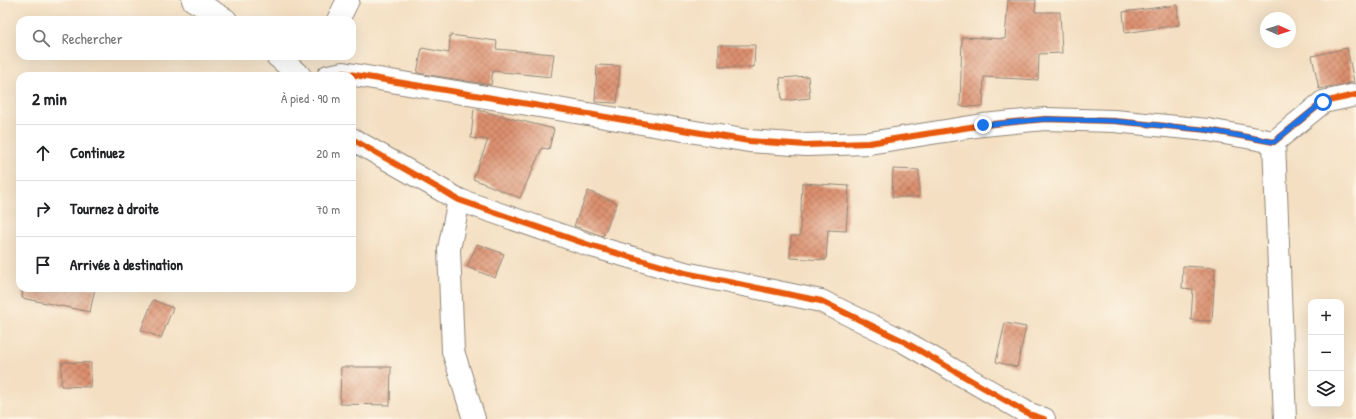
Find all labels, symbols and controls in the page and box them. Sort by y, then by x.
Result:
north arrow [1260,12,1296,48]
search box [16,16,356,60]
icon: search [30,27,52,49]
text: Rechercher [62,28,123,49]
text: 2 min [32,87,67,110]
text: À pied · 90 m [281,89,340,107]
route start [1314,93,1332,111]
route end [974,116,992,134]
icon: ahead [32,142,54,164]
text: Continuez [70,142,125,163]
text: 20 m [316,144,340,162]
icon: right [32,198,54,220]
text: Tournez à droite [70,198,159,219]
text: 70 m [316,200,340,218]
icon: arrive [32,254,54,276]
text: Arrivée à destination [70,254,183,275]
map controls [1308,299,1344,407]
button: + [1308,299,1344,335]
button: − [1308,335,1344,371]
button: layers [1308,371,1344,407]

